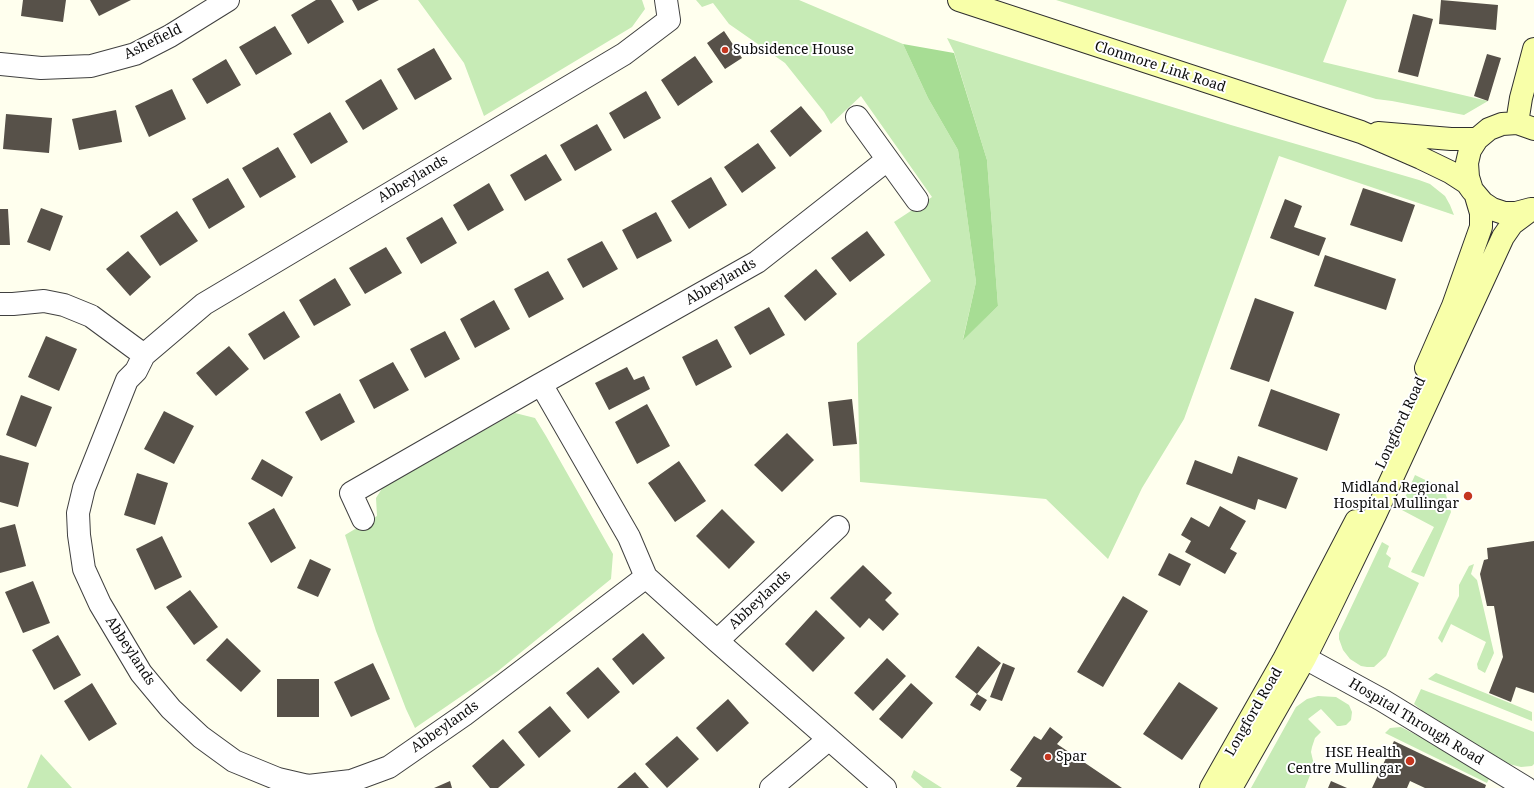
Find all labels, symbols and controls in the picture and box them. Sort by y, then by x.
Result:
street label: Ashefield [121,21,185,63]
street label: Clonmore Link Road [1092,38,1228,96]
place label: Subsidence House [733,42,854,58]
marker: Subsidence House [720,45,730,55]
street label: Abbeylands [375,152,451,206]
street label: Abbeylands [683,255,759,309]
street label: Longford Road [1372,375,1430,471]
place label: Midland Regional Hospital Mullingar [1333,480,1459,512]
marker: Midland Regional Hospital Mullingar [1462,490,1474,502]
street label: Abbeylands [726,567,794,633]
street label: Abbeylands [102,613,158,689]
street label: Longford Road [1222,665,1286,759]
street label: Hospital Through Road [1346,675,1486,769]
street label: Abbeylands [408,698,482,756]
place label: HSE Health Centre Mullingar [1287,745,1401,778]
place label: Spar [1056,749,1087,765]
marker: Spar [1043,752,1053,762]
marker: HSE Health Centre Mullingar [1404,755,1416,767]

